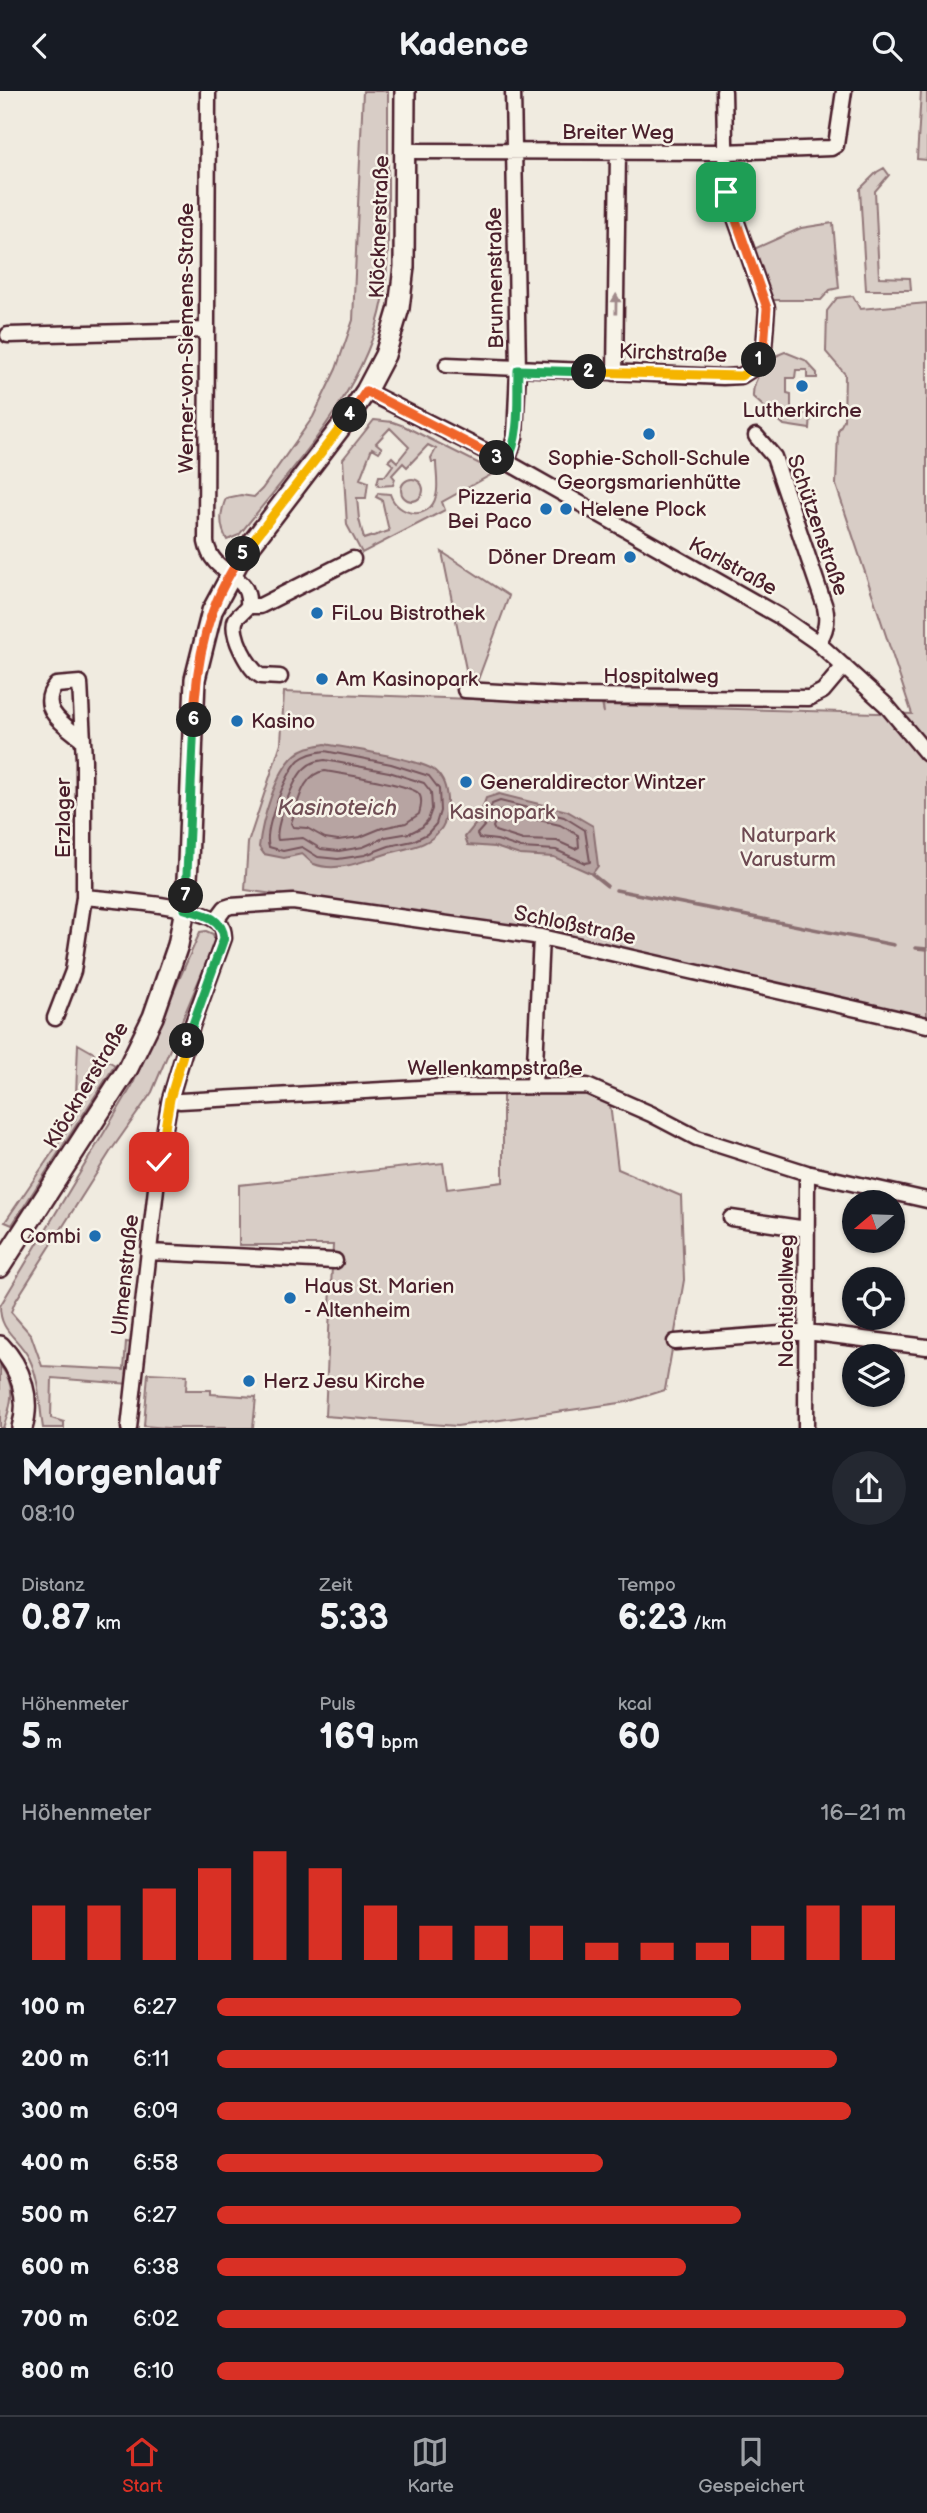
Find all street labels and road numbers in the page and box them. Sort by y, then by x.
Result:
street label: Breiter Weg [562,120,674,145]
street label: Klöcknerstraße [365,155,394,299]
street label: Werner-von-Siemens-Straße [174,203,199,473]
street label: Brunnenstraße [482,207,509,349]
street label: Kirchstraße [618,339,728,368]
street label: Schützenstraße [782,451,853,599]
street label: Karlstraße [684,532,781,601]
street label: Hospitalweg [603,664,719,689]
street label: Erzlager [51,777,76,858]
street label: Schloßstraße [512,900,638,951]
street label: Klöcknerstraße [39,1017,134,1153]
street label: Wellenkampstraße [407,1056,583,1081]
street label: Ulmenstraße [107,1213,144,1337]
street label: Nachtigallweg [774,1234,799,1368]

